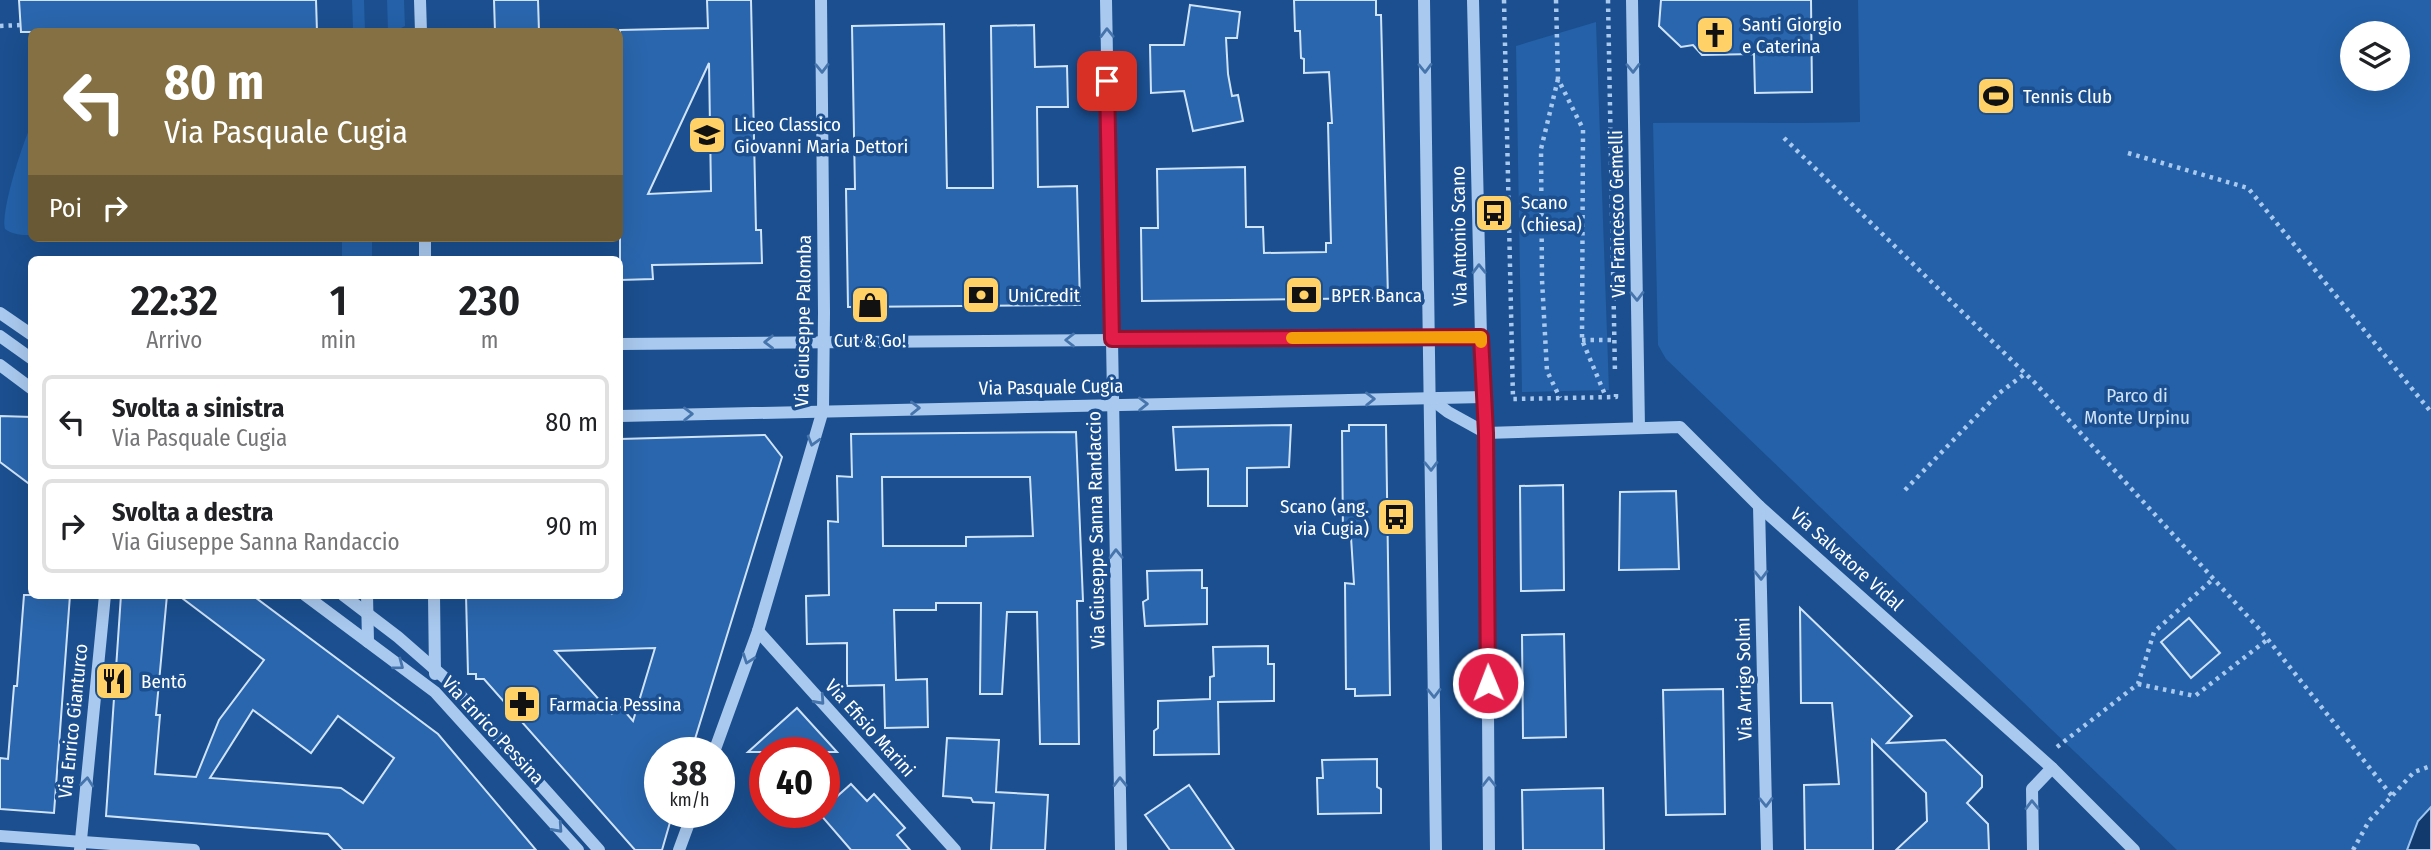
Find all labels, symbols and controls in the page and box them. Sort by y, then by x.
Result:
place label: Santi Giorgio e Caterina [1742,13,1842,58]
church icon: Santi Giorgio e Caterina [1694,14,1736,56]
map controls [2340,21,2410,91]
button: layers [2340,21,2410,91]
one-way arrow [1099,27,1114,38]
pin [1077,51,1137,111]
text: 80 m [164,53,264,112]
icon: left [49,56,140,147]
icon: arrive [1088,62,1126,100]
one-way arrow [814,63,829,74]
one-way arrow [1417,63,1433,74]
one-way arrow [1626,63,1641,74]
sports icon: Tennis Club [1975,75,2017,117]
place label: Tennis Club [2023,85,2112,108]
text: Via Pasquale Cugia [164,113,408,151]
place label: Liceo Classico Giovanni Maria Dettori [734,113,908,158]
school or university icon: Liceo Classico Giovanni Maria Dettori [686,114,728,156]
street label: Via Francesco Gemelli [1604,130,1630,298]
street label: Via Antonio Scano [1446,166,1472,306]
icon: right [96,189,134,227]
place label: Scano (chiesa) [1521,191,1582,236]
bus stop icon: Scano (chiesa) [1473,192,1515,234]
text: Poi [49,193,82,224]
street label: Via Giuseppe Palomba [790,235,816,407]
one-way arrow [1472,263,1487,274]
bank icon: UniCredit [960,274,1002,316]
bank icon: BPER Banca [1283,274,1325,316]
text: 22:32 [131,276,218,326]
text: 1 [330,276,347,326]
text: 230 [459,276,520,326]
shop icon: Cut & Go! [849,284,891,326]
place label: UniCredit [1008,284,1081,307]
place label: BPER Banca [1331,284,1422,307]
one-way arrow [1630,290,1645,301]
text: Arrivo [146,326,202,354]
text: min [321,326,356,354]
text: m [481,326,498,354]
place label: Cut & Go! [834,329,906,352]
one-way arrow [1064,332,1074,348]
one-way arrow [763,334,773,350]
street label: Via Pasquale Cugia [978,374,1124,400]
park label: Parco di Monte Urpinu [2084,384,2190,429]
one-way arrow [1365,391,1376,407]
text: Svolta a sinistra [112,393,284,424]
one-way arrow [1138,396,1148,412]
one-way arrow [910,401,921,416]
icon: left [53,403,91,441]
one-way arrow [683,406,693,422]
text: 80 m [545,407,598,438]
street label: Via Giuseppe Sanna Randaccio [1082,411,1110,649]
text: Via Pasquale Cugia [112,424,287,452]
one-way arrow [807,435,822,447]
one-way arrow [1423,461,1439,472]
place label: Scano (ang. via Cugia) [1280,495,1369,540]
bus stop icon: Scano (ang. via Cugia) [1375,496,1417,538]
text: Svolta a destra [112,497,273,528]
street label: Via Salvatore Vidal [1786,502,1908,616]
icon: right [53,507,91,545]
text: 90 m [546,511,598,542]
text: Via Giuseppe Sanna Randaccio [112,528,400,556]
one-way arrow [1108,549,1124,559]
one-way arrow [1753,570,1769,580]
street label: Via Arrigo Solmi [1731,617,1757,741]
street label: Via Enrico Gianturco [53,642,93,800]
position arrow [1451,646,1525,720]
one-way arrow [742,653,756,665]
one-way arrow [391,657,404,670]
restaurant icon: Bentō [93,660,135,702]
place label: Bentō [141,670,187,693]
street label: Via Enrico Pessina [437,671,549,789]
street label: Via Efisio Marini [820,675,920,781]
pharmacy icon: Farmacia Pessina [501,683,543,725]
one-way arrow [1426,688,1441,699]
one-way arrow [811,692,824,705]
place label: Farmacia Pessina [549,693,682,716]
speed limit sign: 40 [749,737,840,828]
text: 38 [672,752,707,794]
one-way arrow [79,776,94,788]
one-way arrow [1112,776,1128,787]
one-way arrow [1481,776,1497,787]
text: km/h [669,789,710,811]
one-way arrow [1758,797,1773,808]
one-way arrow [2025,799,2040,810]
one-way arrow [549,820,562,833]

